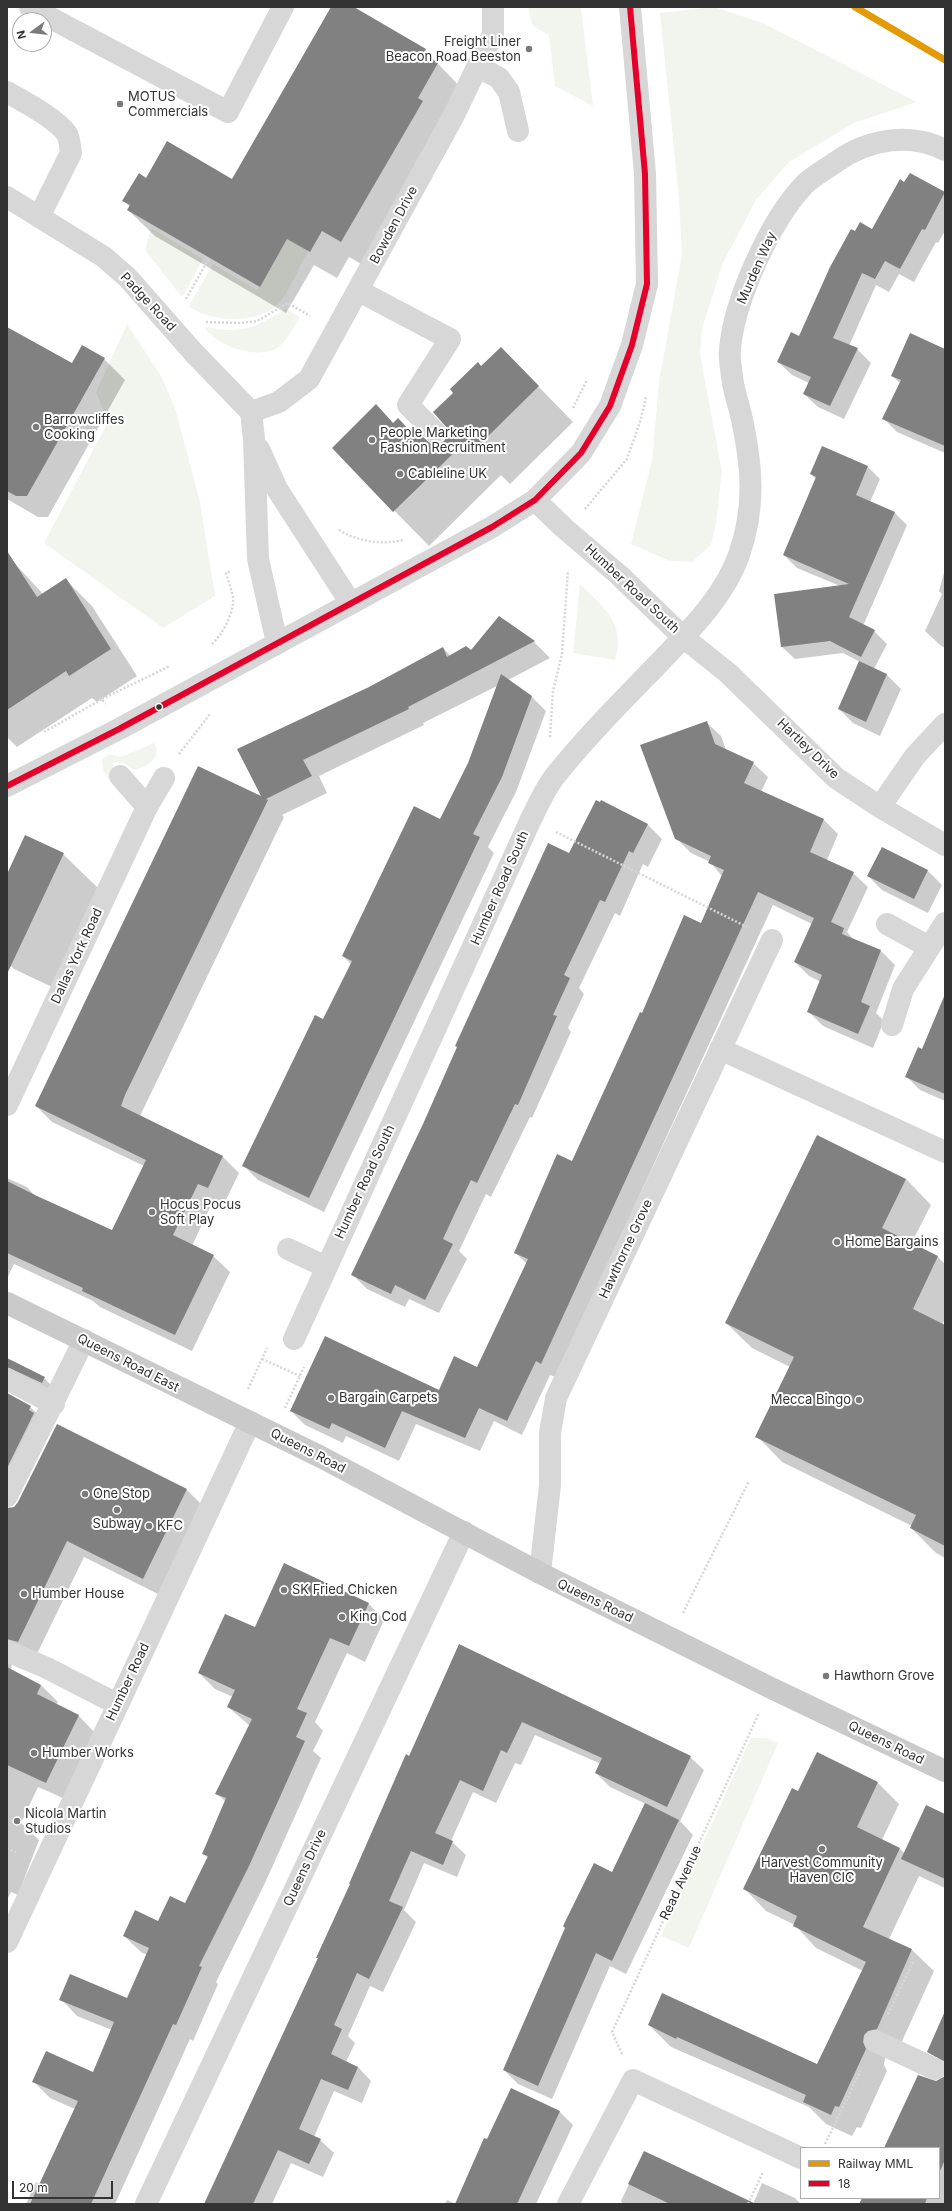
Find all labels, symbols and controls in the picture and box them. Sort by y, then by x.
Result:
north arrow [12,12,52,52]
text: N [14,29,29,41]
place label: Freight Liner Beacon Road Beeston [386,34,521,65]
marker: Freight Liner Beacon Road Beeston [524,44,534,54]
place label: MOTUS Commercials [128,89,208,120]
marker: MOTUS Commercials [115,99,125,109]
street label: Bowden Drive [367,184,421,266]
street label: Murden Way [734,229,780,307]
street label: Padge Road [117,270,179,334]
place label: Barrowcliffes Cooking [44,412,124,443]
marker: Barrowcliffes Cooking [31,422,41,432]
place label: People Marketing Fashion Recruitment [380,425,506,456]
marker: People Marketing Fashion Recruitment [367,435,377,445]
place label: Cableline UK [408,466,487,482]
marker: Cableline UK [395,469,405,479]
street label: Humber Road South [581,541,683,637]
unlabelled marker [154,702,164,712]
street label: Hartley Drive [774,716,842,782]
street label: Humber Road South [468,828,532,948]
street label: Dallas York Road [48,906,106,1006]
street label: Humber Road South [332,1123,398,1241]
place label: Hocus Pocus Soft Play [160,1197,241,1228]
street label: Hawthorne Grove [596,1197,656,1301]
marker: Hocus Pocus Soft Play [147,1207,157,1217]
place label: Home Bargains [845,1234,939,1250]
marker: Home Bargains [832,1237,842,1247]
street label: Queens Road East [74,1331,182,1395]
place label: Bargain Carpets [339,1390,438,1406]
place label: Mecca Bingo [771,1392,851,1408]
marker: Bargain Carpets [326,1393,336,1403]
marker: Mecca Bingo [854,1395,864,1405]
street label: Queens Road [268,1425,348,1477]
place label: One Stop [93,1486,150,1502]
marker: One Stop [80,1489,90,1499]
marker: Subway [112,1505,122,1515]
place label: Subway [93,1516,141,1532]
place label: KFC [157,1518,183,1534]
marker: KFC [144,1521,154,1531]
street label: Queens Road [555,1576,635,1626]
place label: SK Fried Chicken [292,1582,397,1598]
marker: SK Fried Chicken [279,1585,289,1595]
place label: Humber House [32,1586,124,1602]
marker: Humber House [19,1589,29,1599]
place label: King Cod [350,1609,407,1625]
marker: King Cod [337,1612,347,1622]
street label: Humber Road [103,1641,153,1723]
place label: Hawthorn Grove [834,1668,934,1684]
marker: Hawthorn Grove [821,1671,831,1681]
street label: Queens Road [846,1718,926,1768]
place label: Humber Works [42,1745,134,1761]
marker: Humber Works [29,1748,39,1758]
place label: Nicola Martin Studios [25,1806,106,1837]
marker: Nicola Martin Studios [12,1816,22,1826]
street label: Queens Drive [280,1827,330,1909]
street label: Read Avenue [657,1843,705,1923]
marker: Harvest Community Haven CIC [817,1844,827,1854]
place label: Harvest Community Haven CIC [761,1855,883,1886]
legend [800,2147,940,2199]
text: Railway MML [838,2156,913,2171]
scale bar [14,2173,115,2199]
text: 18 [838,2176,850,2191]
text: 20 m [19,2180,48,2195]

